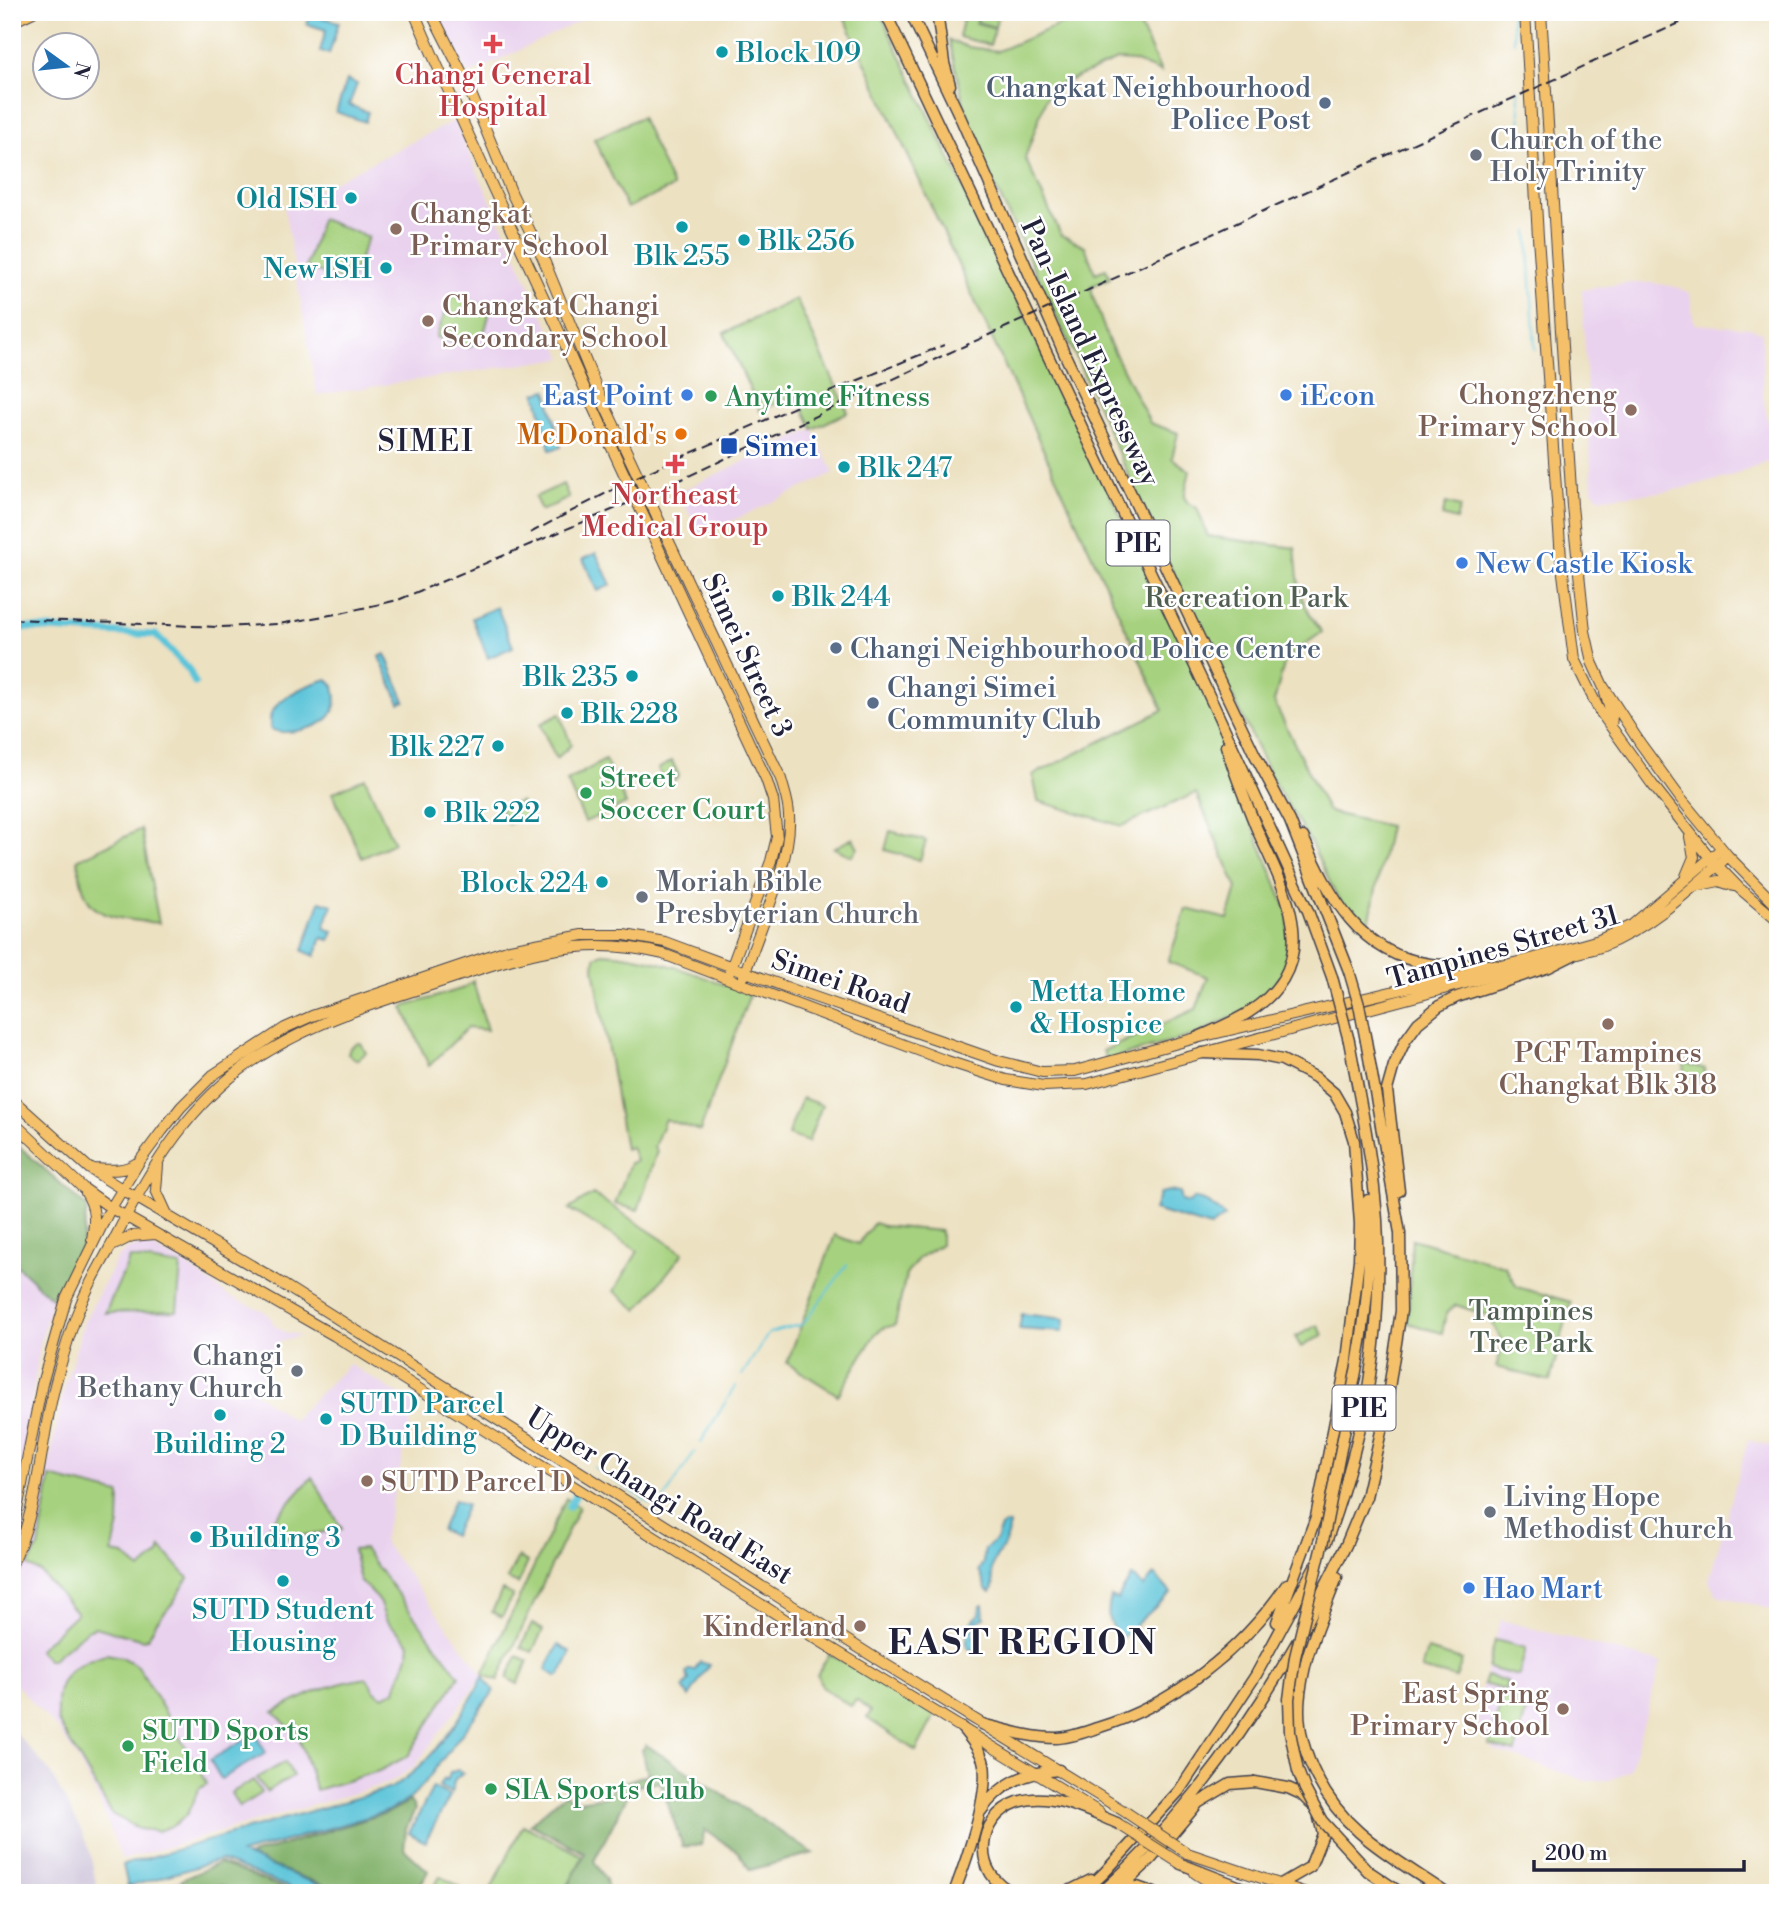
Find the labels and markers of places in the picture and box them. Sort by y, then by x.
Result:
marker: Changi General Hospital [483,34,503,54]
place label: Block 109 [735,36,861,71]
marker: Block 109 [714,44,730,60]
place label: Changi General Hospital [395,58,591,125]
place label: Changkat Neighbourhood Police Post [986,71,1311,138]
marker: Changkat Neighbourhood Police Post [1317,95,1333,111]
place label: Church of the Holy Trinity [1490,123,1662,190]
marker: Church of the Holy Trinity [1468,147,1484,163]
place label: Old ISH [236,182,338,217]
marker: Old ISH [343,190,359,206]
place label: Changkat Primary School [410,197,609,264]
marker: Blk 255 [674,219,690,235]
marker: Changkat Primary School [388,221,404,237]
place label: Blk 256 [757,224,855,259]
marker: Blk 256 [736,232,752,248]
place label: Blk 255 [633,239,730,274]
place label: New ISH [263,252,373,287]
marker: New ISH [378,260,394,276]
place label: Changkat Changi Secondary School [442,289,668,356]
marker: Changkat Changi Secondary School [420,313,436,329]
place label: Chongzheng Primary School [1418,378,1617,445]
place label: East Point [542,379,673,414]
place label: iEcon [1300,379,1375,414]
place label: Anytime Fitness [724,380,930,415]
marker: East Point [679,387,695,403]
marker: iEcon [1278,387,1294,403]
marker: Anytime Fitness [703,388,719,404]
marker: Chongzheng Primary School [1623,402,1639,418]
place label: McDonald's [517,418,667,453]
marker: McDonald's [673,426,689,442]
place label: Simei [745,430,818,465]
marker: Simei [719,436,739,456]
place label: Blk 247 [857,451,952,486]
marker: Northeast Medical Group [665,454,685,474]
marker: Blk 247 [836,459,852,475]
place label: Northeast Medical Group [582,478,768,545]
place label: New Castle Kiosk [1476,547,1694,582]
marker: New Castle Kiosk [1454,555,1470,571]
place label: Blk 244 [791,580,890,615]
marker: Blk 244 [770,588,786,604]
place label: Changi Neighbourhood Police Centre [850,632,1321,667]
marker: Changi Neighbourhood Police Centre [828,640,844,656]
place label: Blk 235 [522,660,618,695]
marker: Blk 235 [624,668,640,684]
place label: Changi Simei Community Club [887,671,1101,738]
marker: Changi Simei Community Club [865,695,881,711]
place label: Blk 228 [580,697,678,732]
marker: Blk 228 [559,705,575,721]
place label: Blk 227 [389,730,484,765]
marker: Blk 227 [490,738,506,754]
place label: Street Soccer Court [600,761,766,828]
marker: Street Soccer Court [578,785,594,801]
place label: Blk 222 [443,796,540,831]
marker: Blk 222 [422,804,438,820]
place label: Moriah Bible Presbyterian Church [656,865,920,932]
place label: Block 224 [460,866,588,901]
marker: Block 224 [594,874,610,890]
marker: Moriah Bible Presbyterian Church [634,889,650,905]
place label: Metta Home & Hospice [1030,975,1186,1042]
marker: Metta Home & Hospice [1008,999,1024,1015]
marker: PCF Tampines Changkat Blk 318 [1600,1016,1616,1032]
place label: PCF Tampines Changkat Blk 318 [1499,1036,1717,1103]
place label: Changi Bethany Church [77,1339,283,1406]
marker: Changi Bethany Church [289,1363,305,1379]
place label: SUTD Parcel D Building [340,1387,504,1454]
marker: Building 2 [212,1407,228,1423]
marker: SUTD Parcel D Building [318,1411,334,1427]
place label: Building 2 [153,1427,286,1462]
place label: SUTD Parcel D [381,1465,573,1500]
marker: SUTD Parcel D [359,1473,375,1489]
place label: Living Hope Methodist Church [1504,1480,1733,1547]
marker: Living Hope Methodist Church [1482,1504,1498,1520]
place label: Building 3 [209,1521,341,1556]
marker: Building 3 [188,1529,204,1545]
place label: Hao Mart [1483,1572,1603,1607]
marker: SUTD Student Housing [275,1573,291,1589]
marker: Hao Mart [1461,1580,1477,1596]
place label: SUTD Student Housing [192,1593,374,1660]
place label: Kinderland [703,1610,846,1645]
marker: Kinderland [852,1618,868,1634]
place label: East Spring Primary School [1350,1677,1549,1744]
marker: East Spring Primary School [1555,1701,1571,1717]
place label: SUTD Sports Field [142,1714,309,1781]
marker: SUTD Sports Field [120,1738,136,1754]
place label: SIA Sports Club [505,1773,705,1808]
marker: SIA Sports Club [483,1781,499,1797]

